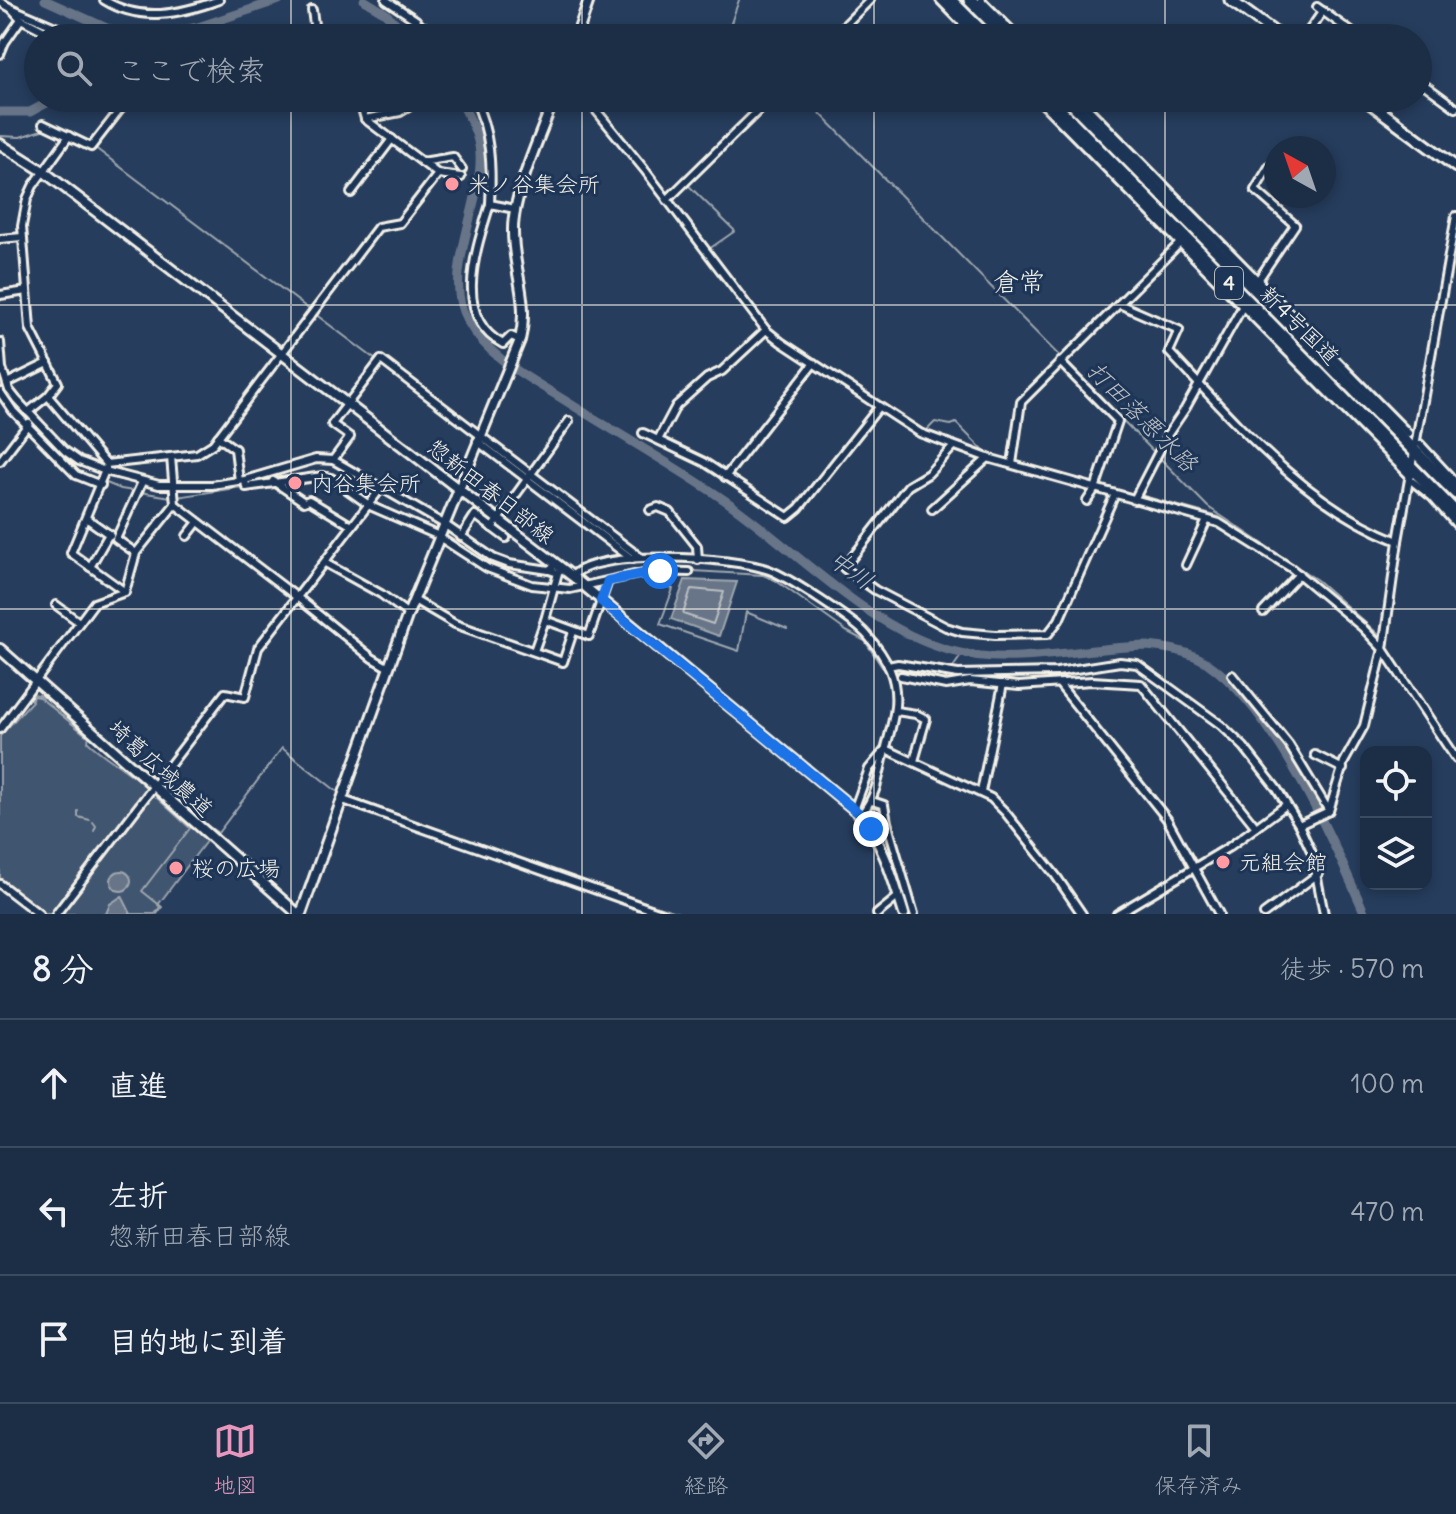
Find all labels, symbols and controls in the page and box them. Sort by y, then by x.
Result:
search box [24,24,1432,112]
icon: search [52,46,96,90]
text: ここで検索 [116,51,266,89]
north arrow [1264,136,1336,208]
place label: 米ノ谷集会所 [468,170,600,198]
marker: 米ノ谷集会所 [443,175,461,193]
district label: 倉常 [993,265,1045,298]
road number: 4 [1215,267,1243,299]
street label: 新4号国道 [1254,279,1346,371]
water label: 打田落悪水路 [1081,355,1206,479]
street label: 惣新田春日部線 [422,433,560,549]
place label: 内谷集会所 [311,469,421,497]
marker: 内谷集会所 [286,474,304,492]
water label: 中川 [823,543,880,595]
route start [642,553,678,589]
street label: 埼葛広域農道 [103,713,219,823]
map controls [1360,746,1432,890]
button: locate [1360,746,1432,818]
route end [853,811,889,847]
button: layers [1360,818,1432,890]
place label: 元組会館 [1239,848,1327,876]
marker: 元組会館 [1214,853,1232,871]
place label: 桜の広場 [192,854,280,882]
marker: 桜の広場 [167,859,185,877]
text: 8 分 [32,947,94,990]
text: 徒歩 · 570 m [1280,952,1424,985]
icon: ahead [32,1061,76,1105]
text: 直進 [108,1066,168,1104]
text: 100 m [1350,1067,1424,1100]
text: 左折 [108,1176,168,1214]
icon: left [32,1189,76,1233]
text: 470 m [1350,1195,1424,1228]
text: 惣新田春日部線 [108,1219,290,1252]
icon: arrive [32,1317,76,1361]
text: 目的地に到着 [108,1322,288,1360]
tab: 地図 [213,1419,257,1499]
tab: 経路 [684,1419,728,1499]
tab: 保存済み [1155,1419,1243,1499]

